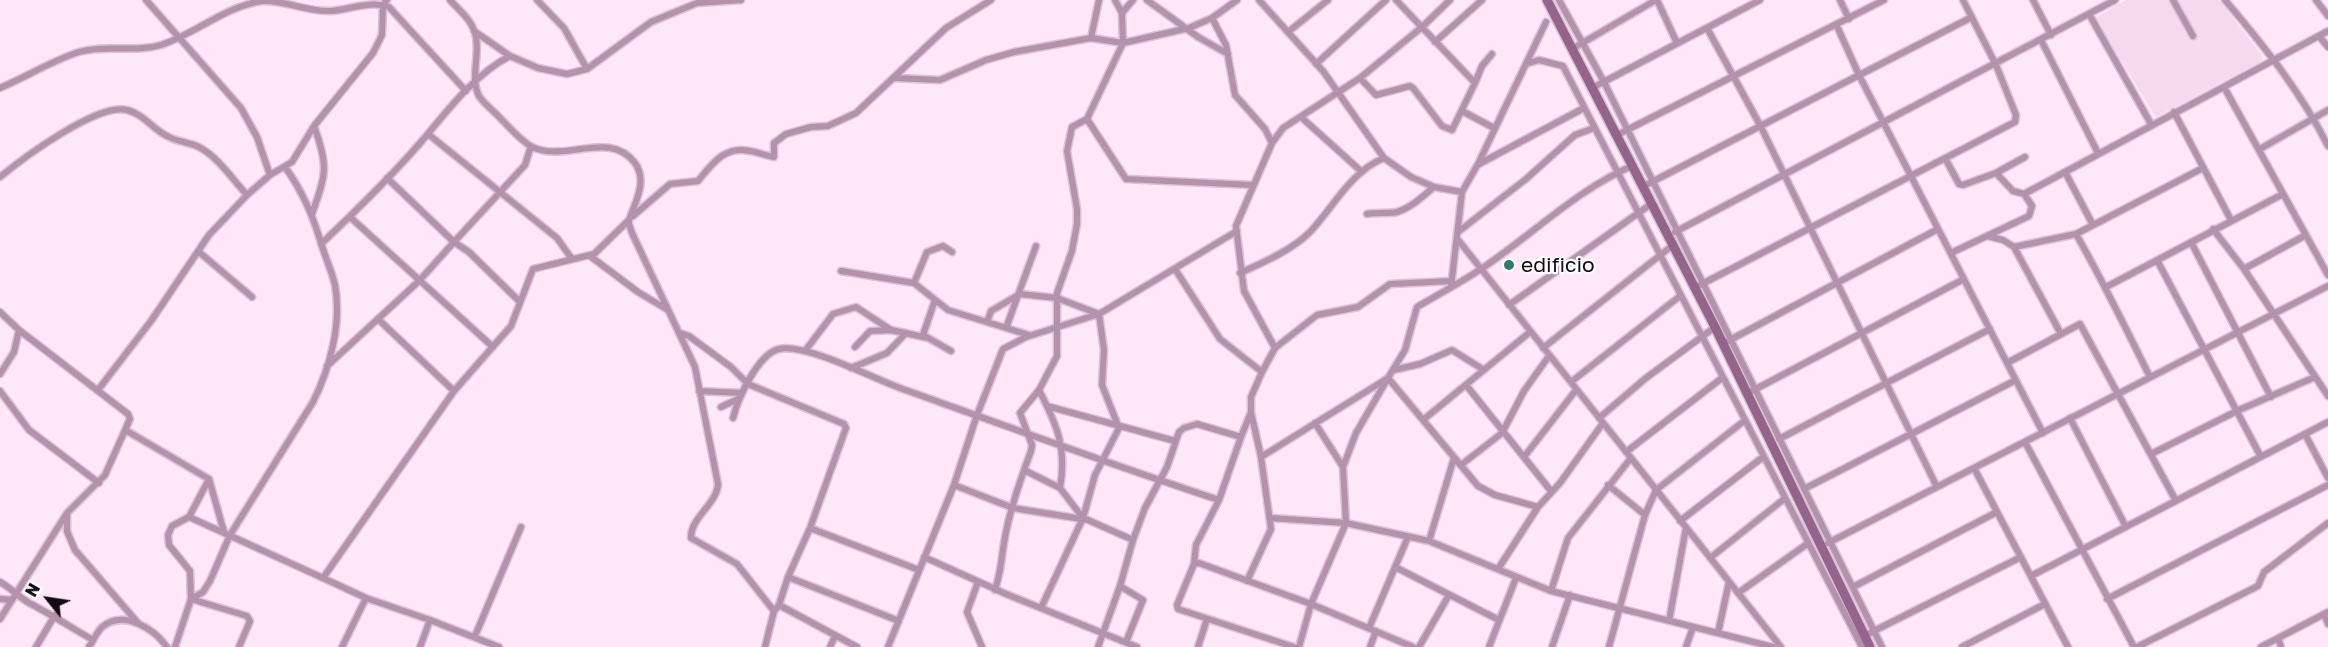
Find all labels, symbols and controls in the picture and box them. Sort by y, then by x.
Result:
place label: edificio [1521,252,1595,278]
marker: edificio [1502,258,1516,272]
north arrow [18,569,78,629]
text: N [21,580,44,600]

